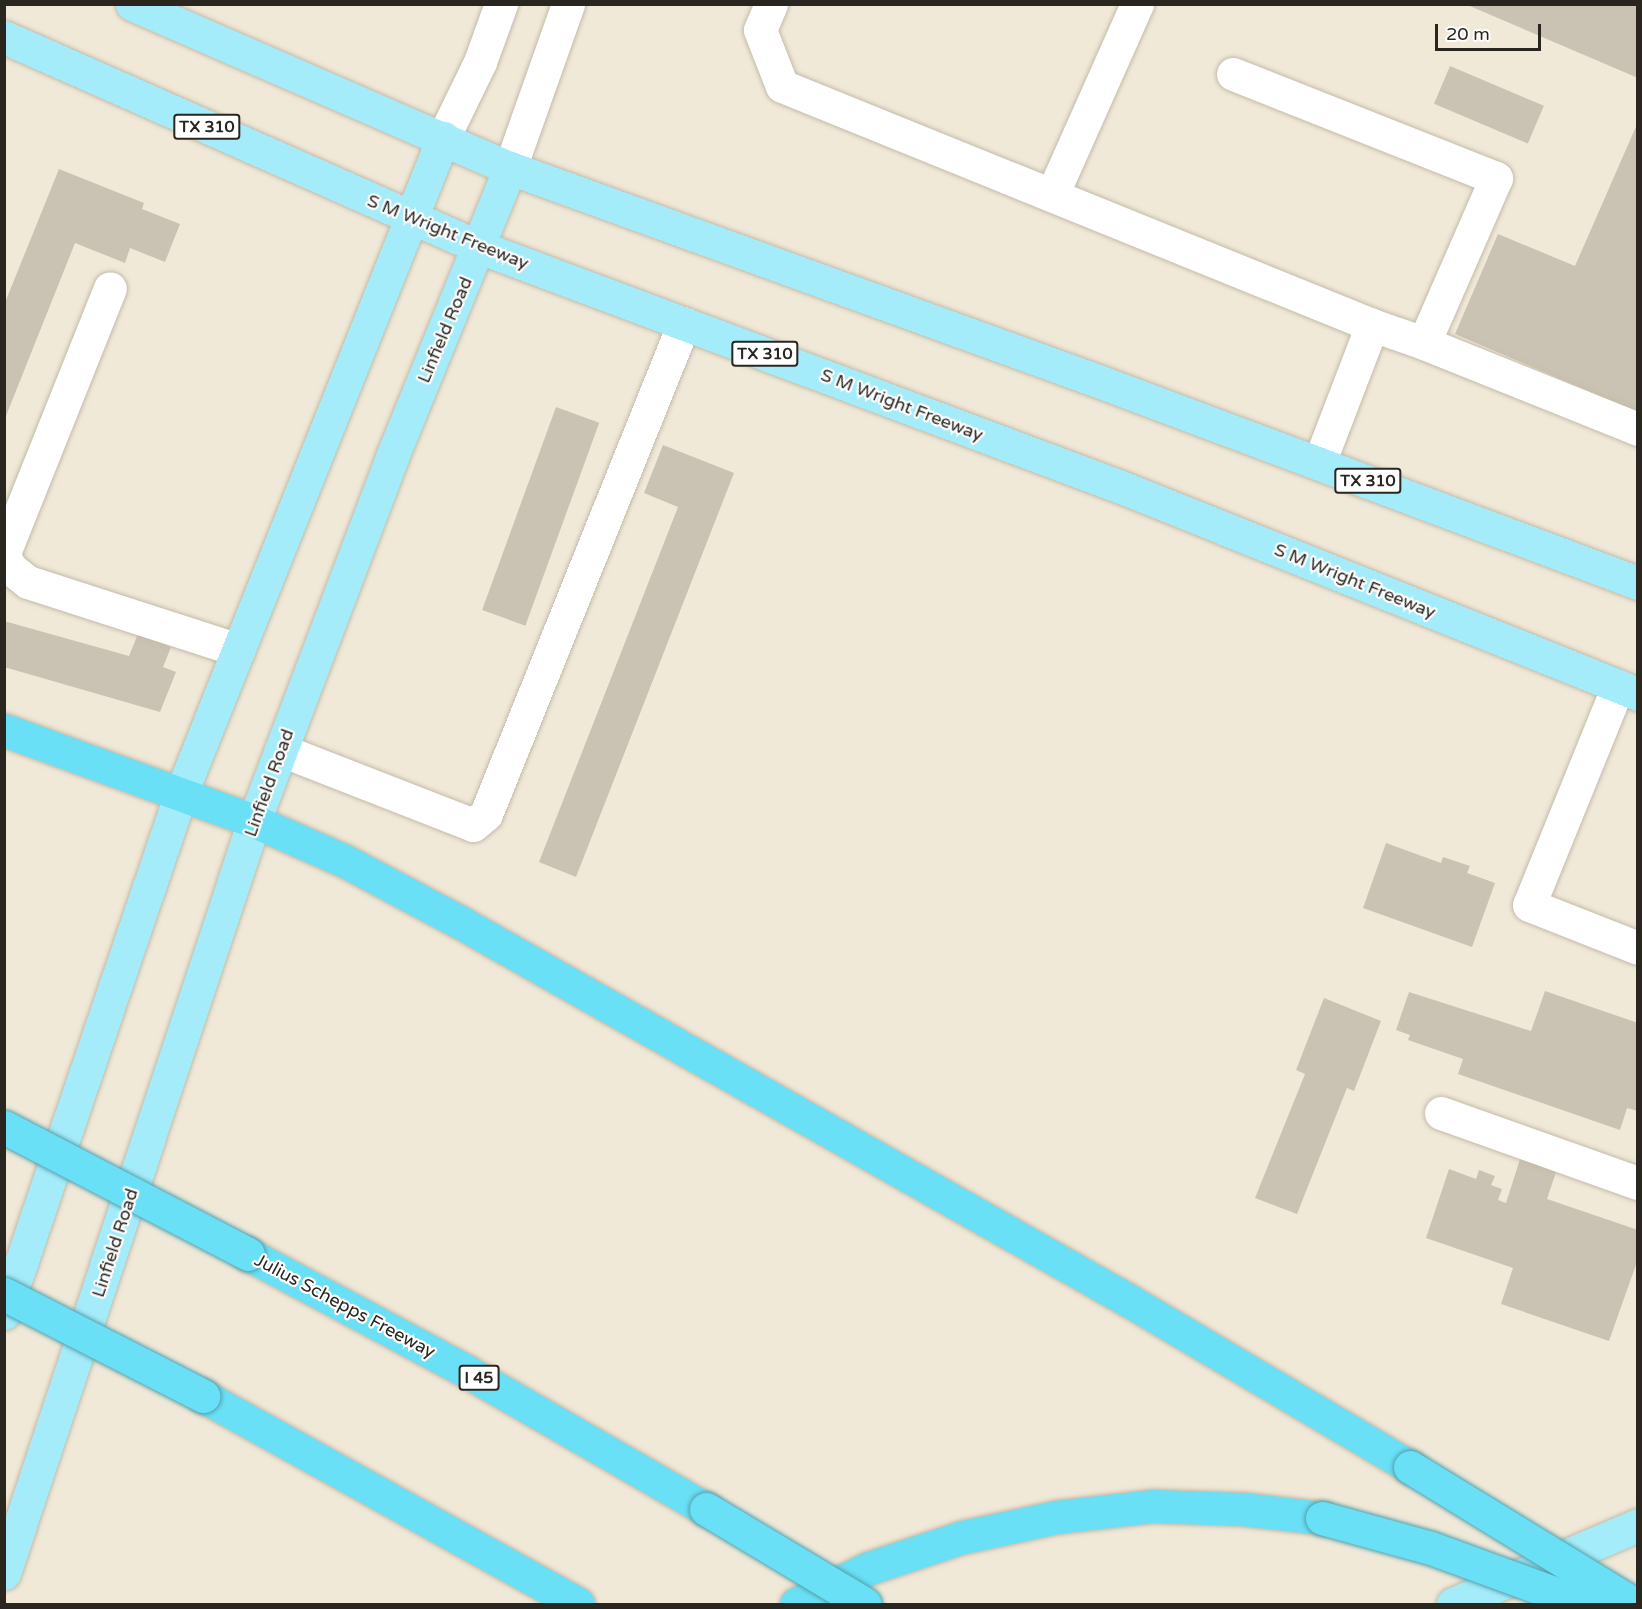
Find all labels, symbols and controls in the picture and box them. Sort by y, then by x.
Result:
scale bar [1438,12,1544,50]
text: 20 m [1446,23,1490,45]
road number: TX 310 [172,114,242,140]
street label: S M Wright Freeway [364,190,532,274]
street label: Linfield Road [413,274,477,386]
road number: TX 310 [730,341,800,367]
street label: S M Wright Freeway [818,364,986,446]
road number: TX 310 [1334,468,1402,494]
street label: S M Wright Freeway [1271,539,1439,623]
street label: Linfield Road [240,726,298,840]
street label: Linfield Road [87,1186,143,1300]
street label: Julius Schepps Freeway [251,1249,439,1363]
road number: I 45 [458,1365,500,1391]

